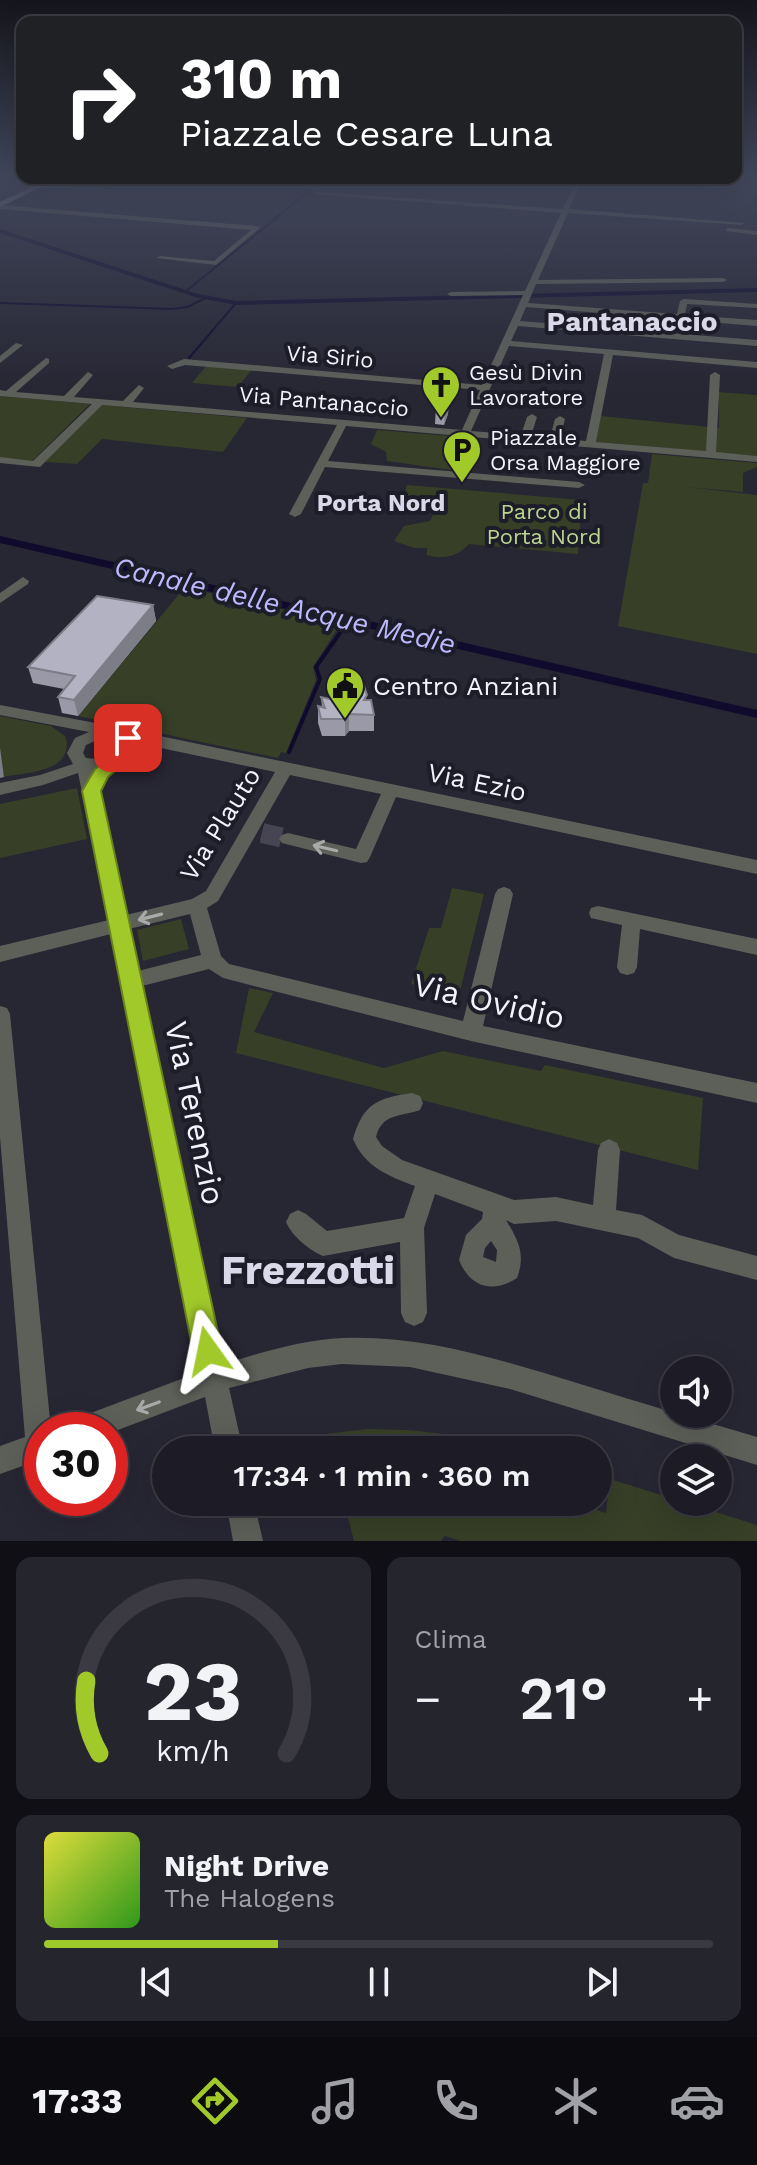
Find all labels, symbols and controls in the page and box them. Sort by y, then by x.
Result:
text: 310 m [180,46,342,112]
icon: right [48,48,152,152]
text: Piazzale Cesare Luna [180,113,553,155]
district label: Pantanaccio [546,305,718,338]
street label: Via Sirio [285,340,375,373]
place label: Gesù Divin Lavoratore [469,360,583,410]
church icon: Gesù Divin Lavoratore [420,364,462,419]
street label: Via Pantanaccio [238,382,410,421]
place label: Piazzale Orsa Maggiore [490,425,641,475]
parking icon: Piazzale Orsa Maggiore [441,429,483,484]
district label: Porta Nord [317,489,445,517]
park label: Parco di Porta Nord [487,499,602,549]
water label: Canale delle Acque Medie [111,550,459,661]
public building icon: Centro Anziani [324,665,366,720]
place label: Centro Anziani [373,671,558,701]
pin [94,704,162,772]
icon: arrive [106,716,150,760]
street label: Via Ezio [425,757,529,807]
street label: Via Plauto [173,762,267,886]
one-way arrow [312,840,338,855]
one-way arrow [137,910,163,925]
street label: Via Ovidio [410,965,568,1037]
street label: Via Terenzio [157,1018,233,1208]
district label: Frezzotti [221,1247,395,1294]
position arrow [166,1309,250,1393]
map controls [660,1356,732,1516]
button: sound [660,1356,732,1428]
one-way arrow [136,1400,161,1414]
speed limit sign: 30 [24,1412,128,1516]
button: layers [660,1444,732,1516]
text: 17:34 · 1 min · 360 m [234,1458,530,1493]
text: Clima [415,1624,487,1654]
text: 23 [144,1643,243,1740]
text: 21° [519,1663,608,1734]
text: − [415,1673,441,1725]
text: + [686,1673,713,1725]
text: km/h [156,1734,230,1768]
text: Night Drive [164,1848,329,1883]
text: The Halogens [164,1883,335,1913]
icon: previous [134,1960,178,2004]
icon: pause [357,1960,401,2004]
icon: next [580,1960,624,2004]
icon: directions [187,2073,243,2129]
icon: music [307,2073,363,2129]
icon: phone [428,2073,484,2129]
icon: climate [548,2073,604,2129]
icon: car [669,2073,725,2129]
text: 17:33 [32,2080,123,2122]

